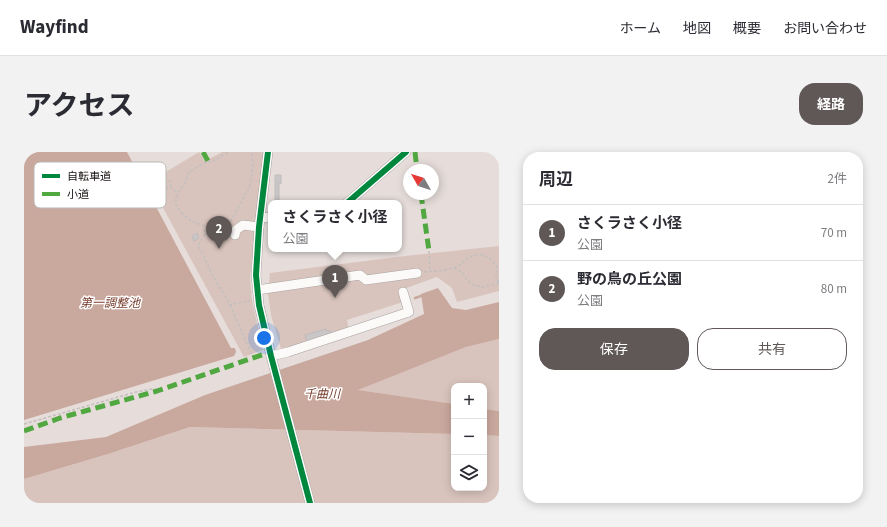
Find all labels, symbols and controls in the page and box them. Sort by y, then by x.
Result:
text: Wayfind [20,14,89,41]
text: ホーム [619,19,661,39]
text: 地図 [683,19,711,39]
text: 概要 [733,19,761,39]
text: お問い合わせ [783,19,867,39]
button: 経路 [799,83,863,125]
text: アクセス [24,86,135,126]
legend [34,162,166,208]
north arrow [403,164,439,200]
text: 周辺 [539,168,573,192]
text: 自転車道 [67,169,111,184]
text: 2件 [828,170,847,188]
text: 小道 [67,187,89,202]
popup [268,200,402,252]
text: さくラさく小径 [282,207,388,228]
text: さくラさく小径 [577,213,682,234]
pin: 2 [206,216,232,249]
text: 1 [549,224,555,242]
text: 70 m [821,224,847,242]
text: 公園 [282,230,309,248]
text: 公園 [577,236,603,254]
pin: 1 [322,265,348,298]
text: 野の鳥の丘公園 [577,269,682,290]
text: 2 [549,280,555,298]
text: 80 m [821,280,847,298]
text: 公園 [577,292,603,310]
water label: 第一調整池 [80,295,141,312]
your location [254,328,274,348]
button: 保存 [539,328,689,370]
button: 共有 [697,328,847,370]
map controls [451,383,487,491]
button: + [451,383,487,419]
water label: 千曲川 [304,386,342,403]
button: − [451,419,487,455]
button: layers [451,455,487,491]

